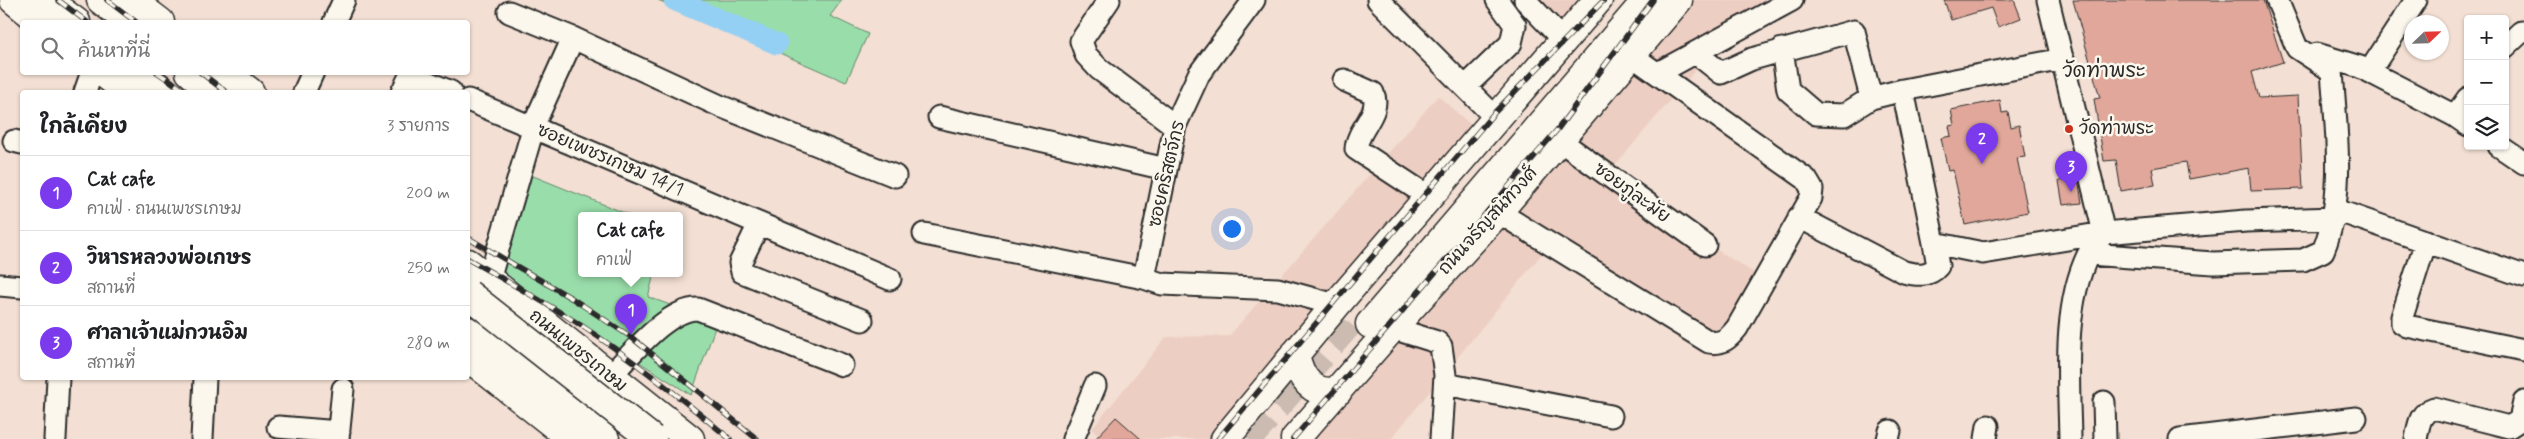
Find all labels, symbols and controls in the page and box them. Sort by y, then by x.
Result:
north arrow [2404,15,2449,60]
map controls [2464,15,2509,150]
button: + [2464,15,2509,60]
search box [20,20,470,75]
icon: search [38,34,66,62]
text: ค้นหาที่นี่ [78,39,150,64]
district label: วัดท่าพระ [2062,57,2146,85]
button: − [2464,60,2509,105]
button: layers [2464,105,2509,150]
text: ใกล้เคียง [40,113,127,141]
text: 3 รายการ [387,116,450,137]
place label: วัดท่าพระ [2079,116,2154,141]
street label: ซอยเพชรเกษม 14/1 [533,118,687,202]
street label: ซอยคริสตจักร [1143,118,1191,230]
pin: 2 [1966,123,1998,164]
marker: วัดท่าพระ [2063,123,2075,135]
pin: 3 [2055,151,2087,192]
street label: ซอยภู่ละมัย [1588,156,1676,230]
street label: ถนนจรัญสนิทวงศ์ [1432,159,1544,280]
text: Cat cafe [87,167,155,192]
text: 1 [52,183,60,204]
text: 200 m [406,183,450,204]
text: คาเฟ่ · ถนนเพชรเกษม [87,199,242,220]
popup [578,212,683,277]
your location [1219,216,1245,242]
text: Cat cafe [596,218,665,243]
text: วิหารหลวงพ่อเกษร [87,246,252,271]
text: คาเฟ่ [596,250,632,271]
text: 2 [52,258,60,279]
text: 250 m [407,258,450,279]
text: สถานที่ [87,278,135,299]
pin: 1 [615,294,647,335]
street label: ถนนเพชรเกษม [524,304,632,398]
text: ศาลาเจ้าแม่กวนอิม [87,321,248,346]
text: 3 [52,333,60,354]
text: 280 m [407,333,450,354]
text: สถานที่ [87,353,135,374]

